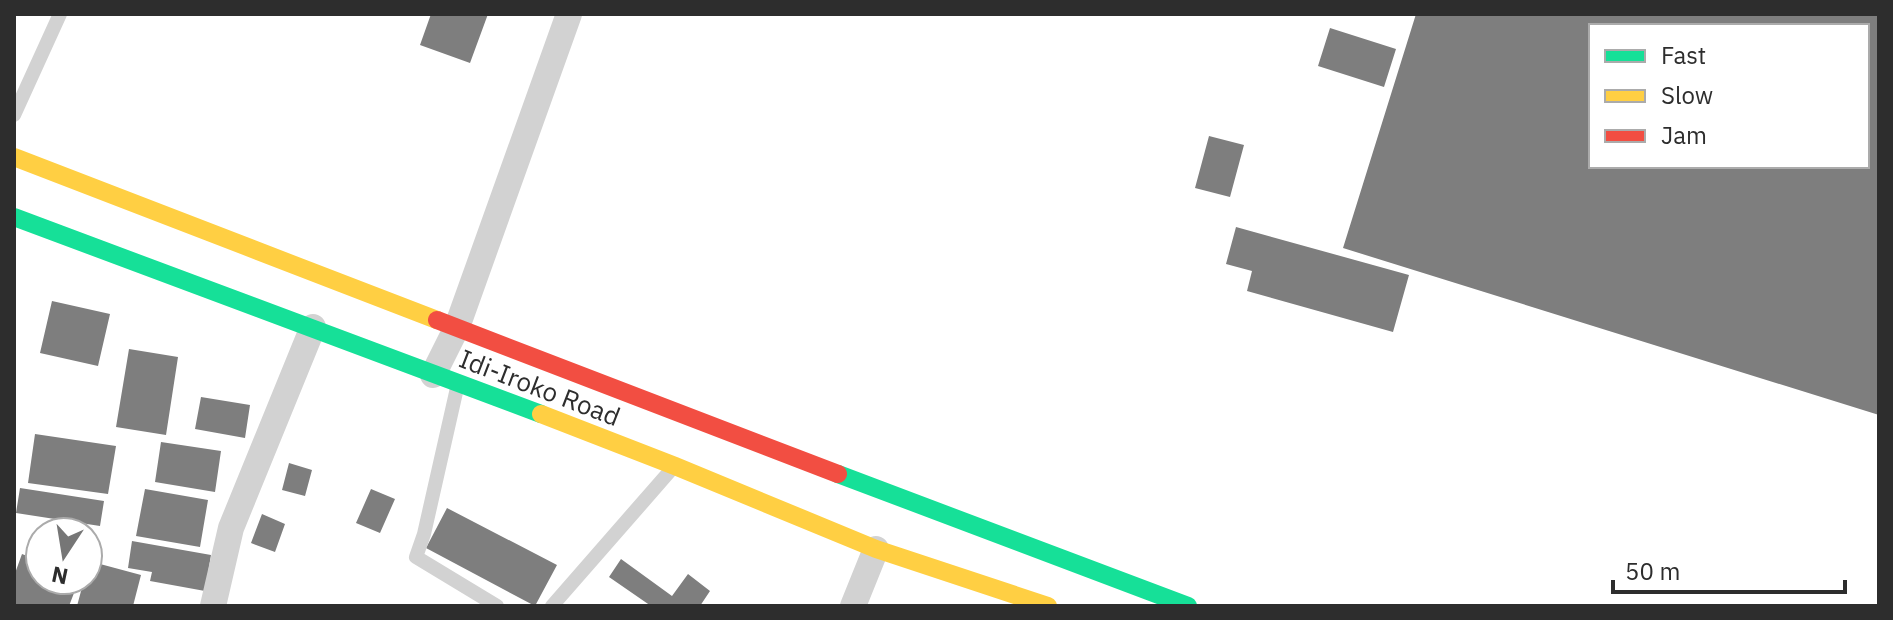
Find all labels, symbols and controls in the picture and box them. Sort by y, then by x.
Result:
legend [1589,24,1869,168]
text: Fast [1661,39,1706,71]
text: Slow [1661,79,1713,111]
text: Jam [1661,119,1707,151]
street label: Idi-Iroko Road [455,341,625,433]
north arrow [24,516,104,596]
scale bar [1613,544,1845,594]
text: 50 m [1625,555,1680,587]
text: N [49,560,71,592]

